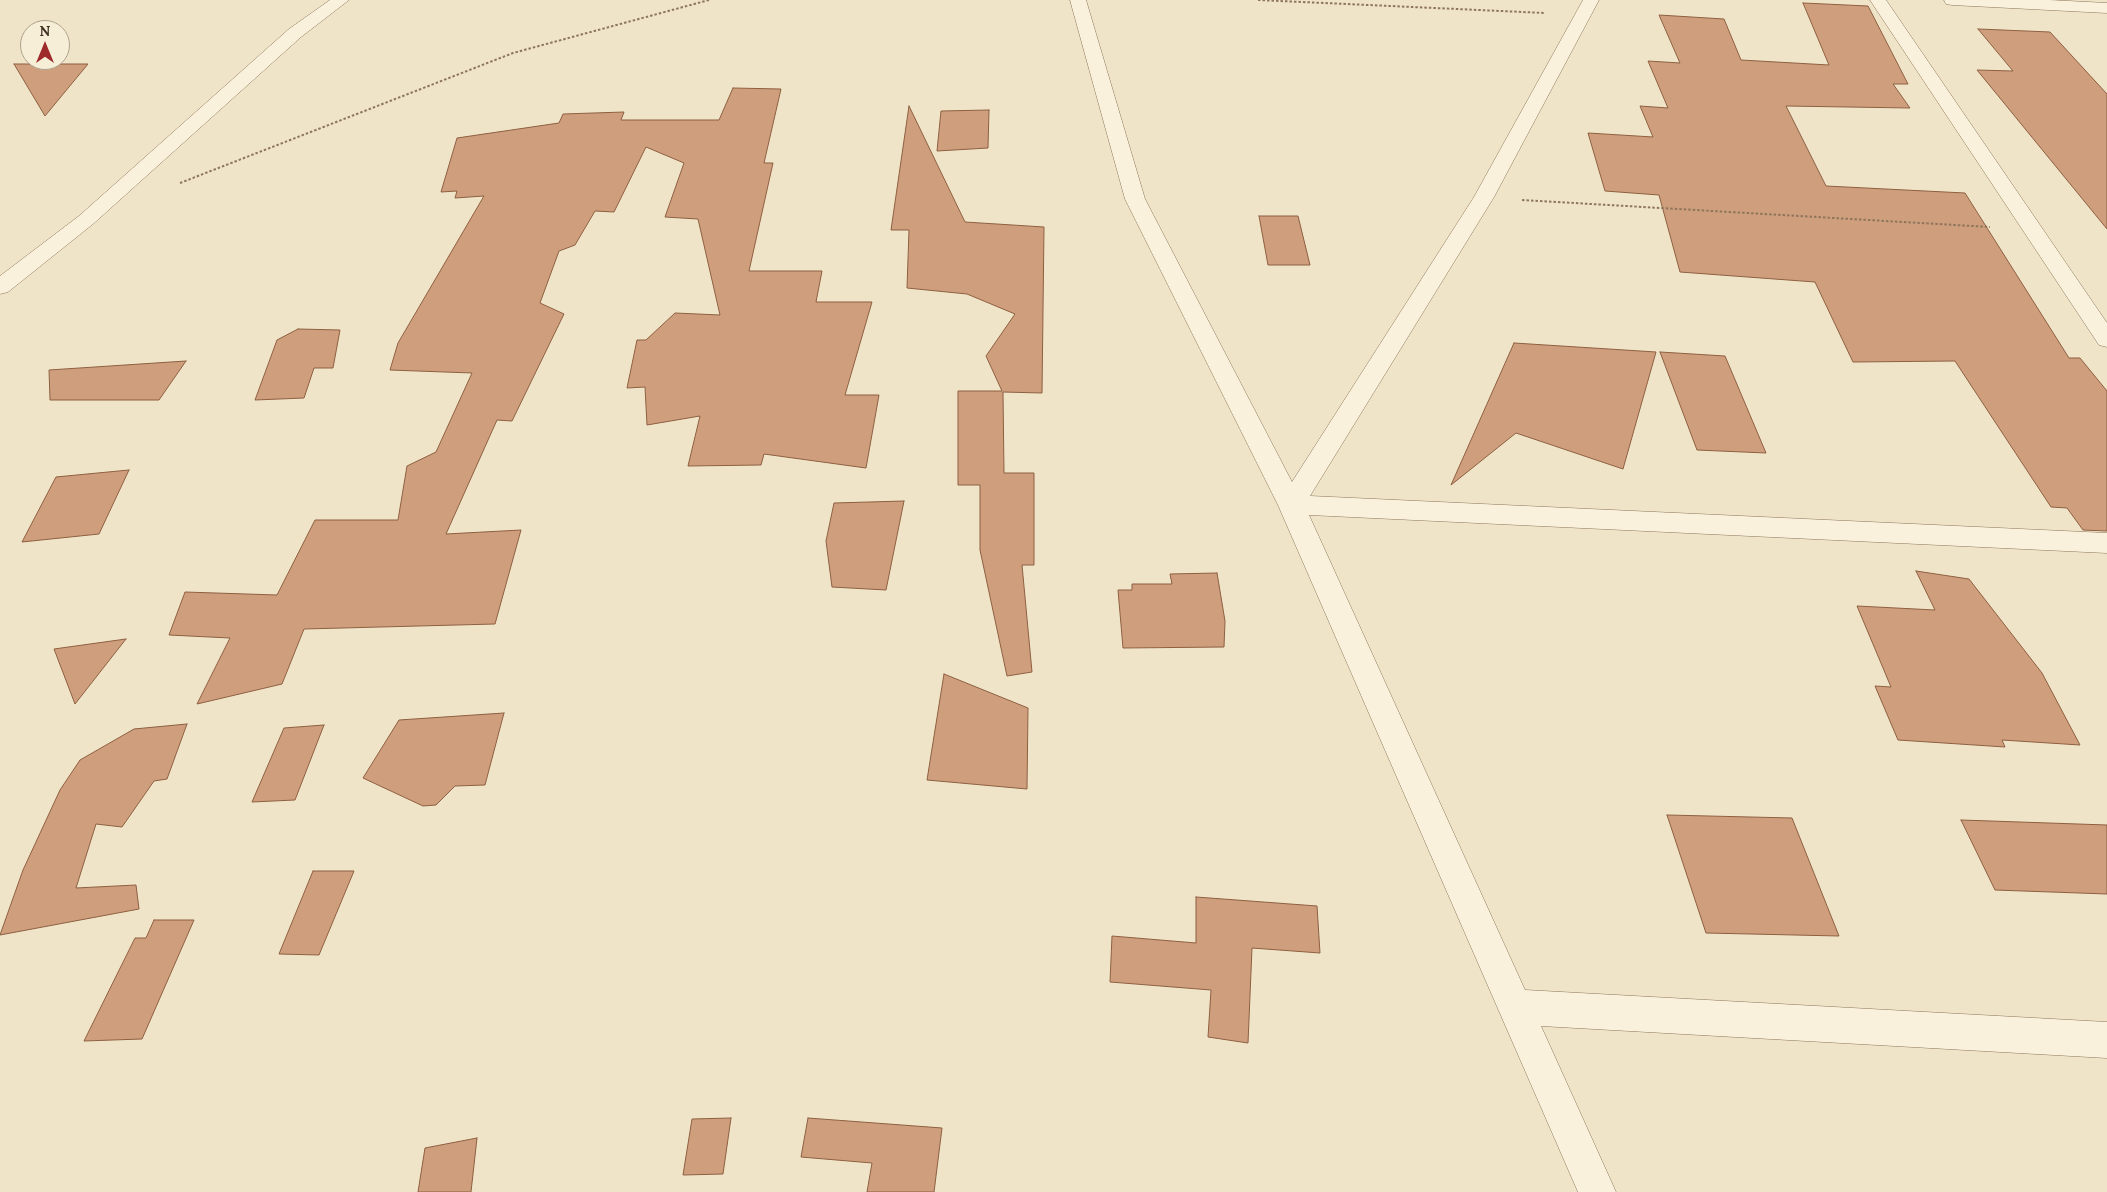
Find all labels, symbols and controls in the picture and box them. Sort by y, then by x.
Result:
north arrow [20,20,70,70]
text: N [40,22,50,40]

